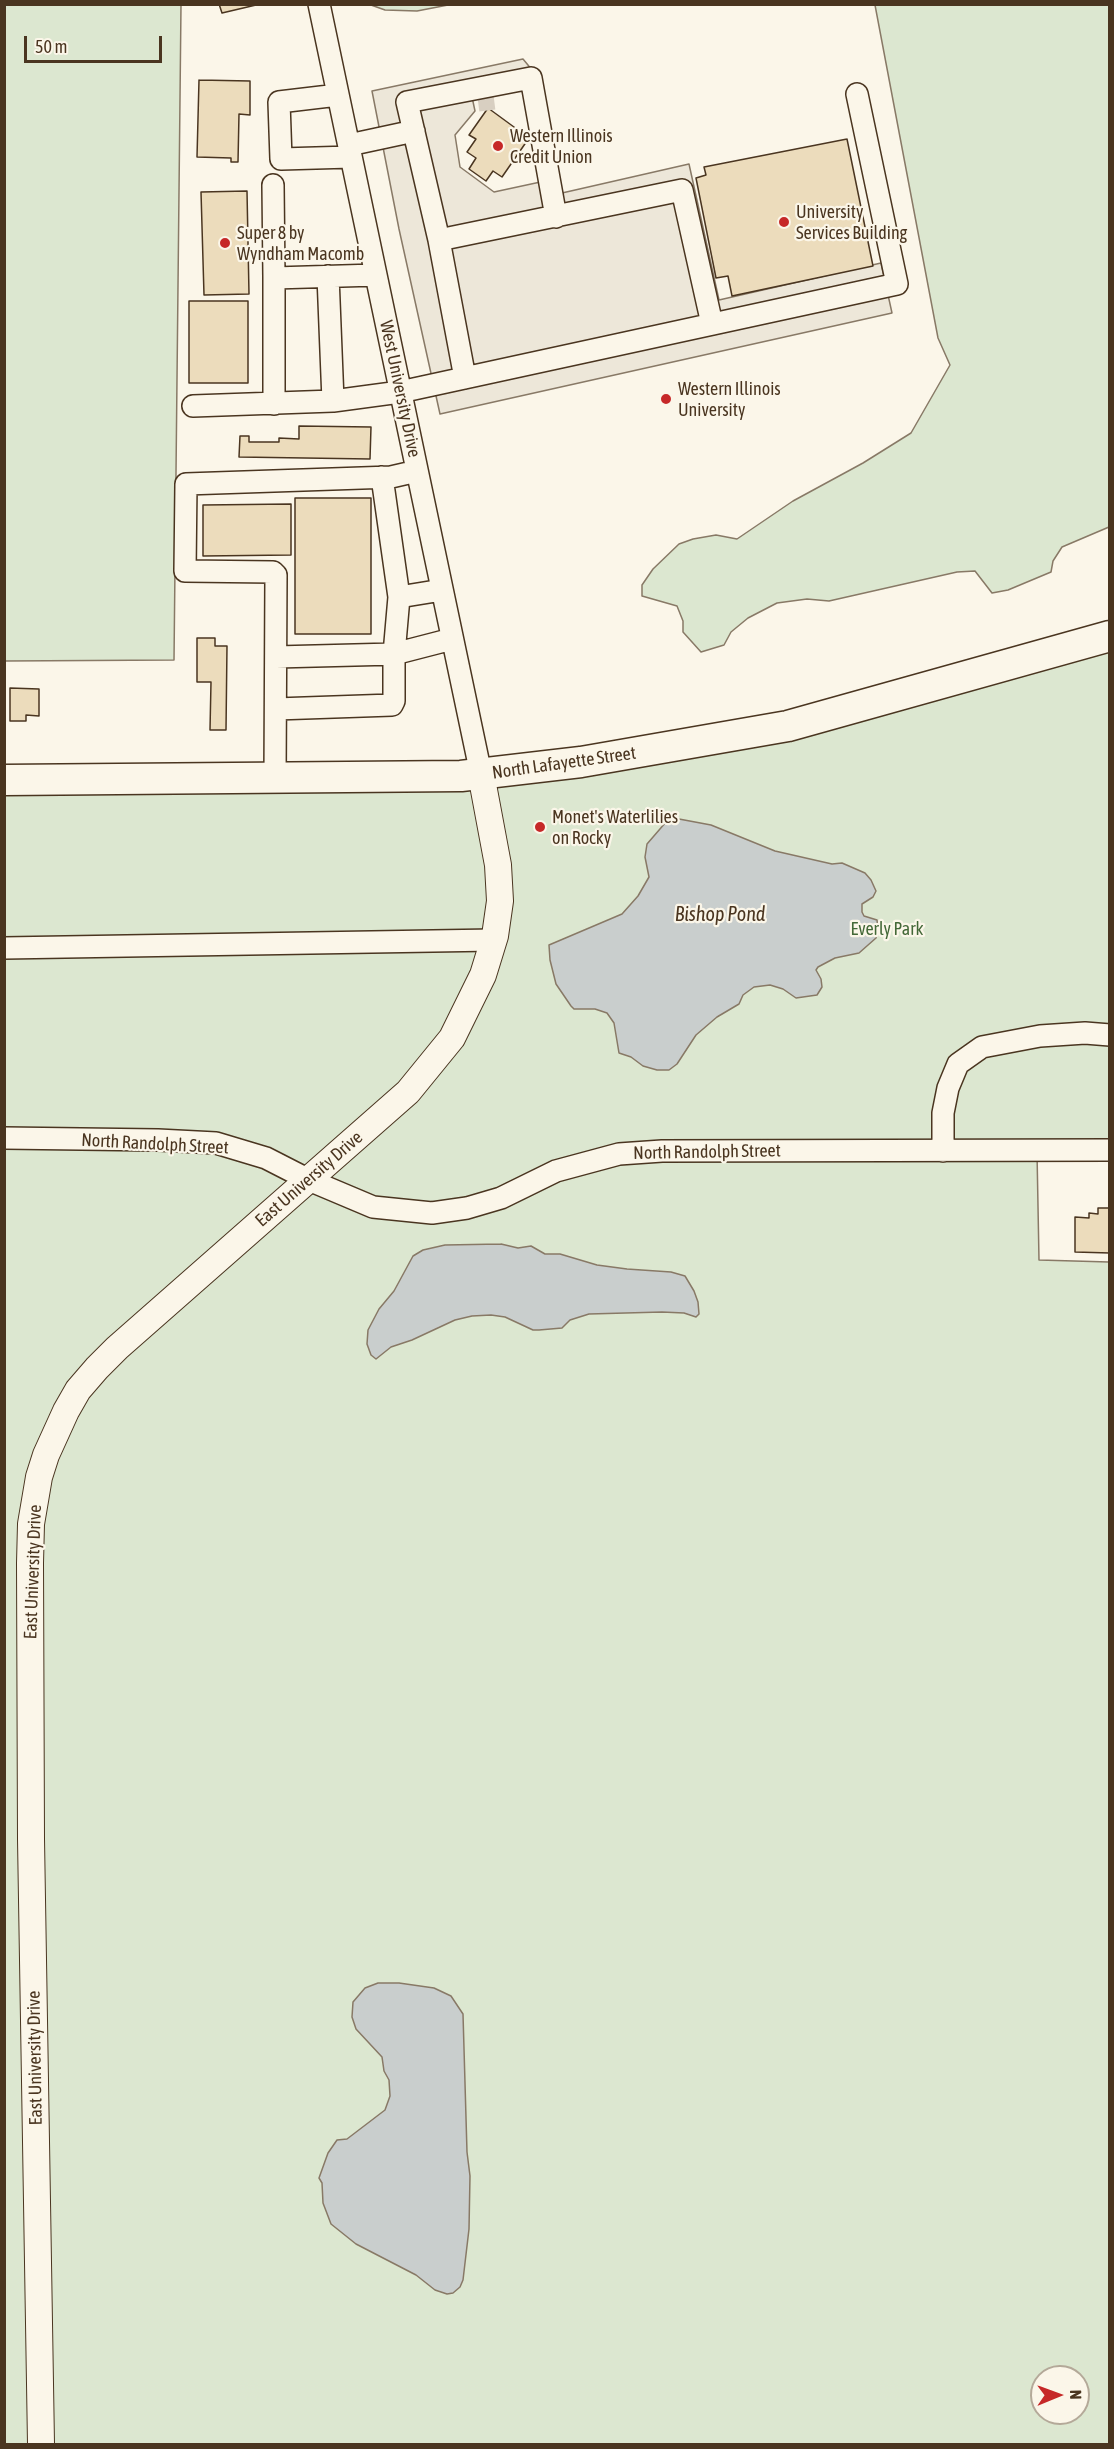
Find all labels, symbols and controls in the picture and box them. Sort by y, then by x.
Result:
scale bar [27,24,165,62]
text: 50 m [35,36,67,57]
place label: Western Illinois Credit Union [510,125,613,168]
marker: Western Illinois Credit Union [491,139,505,153]
place label: University Services Building [796,201,907,244]
marker: University Services Building [777,215,791,229]
place label: Super 8 by Wyndham Macomb [237,222,364,264]
marker: Super 8 by Wyndham Macomb [218,236,232,250]
street label: West University Drive [375,319,425,459]
place label: Western Illinois University [678,378,781,420]
marker: Western Illinois University [659,392,673,406]
street label: North Lafayette Street [491,742,637,784]
place label: Monet's Waterlilies on Rocky [552,806,678,848]
marker: Monet's Waterlilies on Rocky [533,820,547,834]
water label: Bishop Pond [675,903,765,927]
park label: Everly Park [851,918,923,940]
street label: East University Drive [251,1127,367,1231]
street label: North Randolph Street [81,1129,229,1159]
street label: North Randolph Street [633,1140,781,1164]
street label: East University Drive [20,1504,46,1640]
street label: East University Drive [23,1990,47,2126]
north arrow [1030,2365,1090,2425]
text: N [1067,2390,1085,2400]

